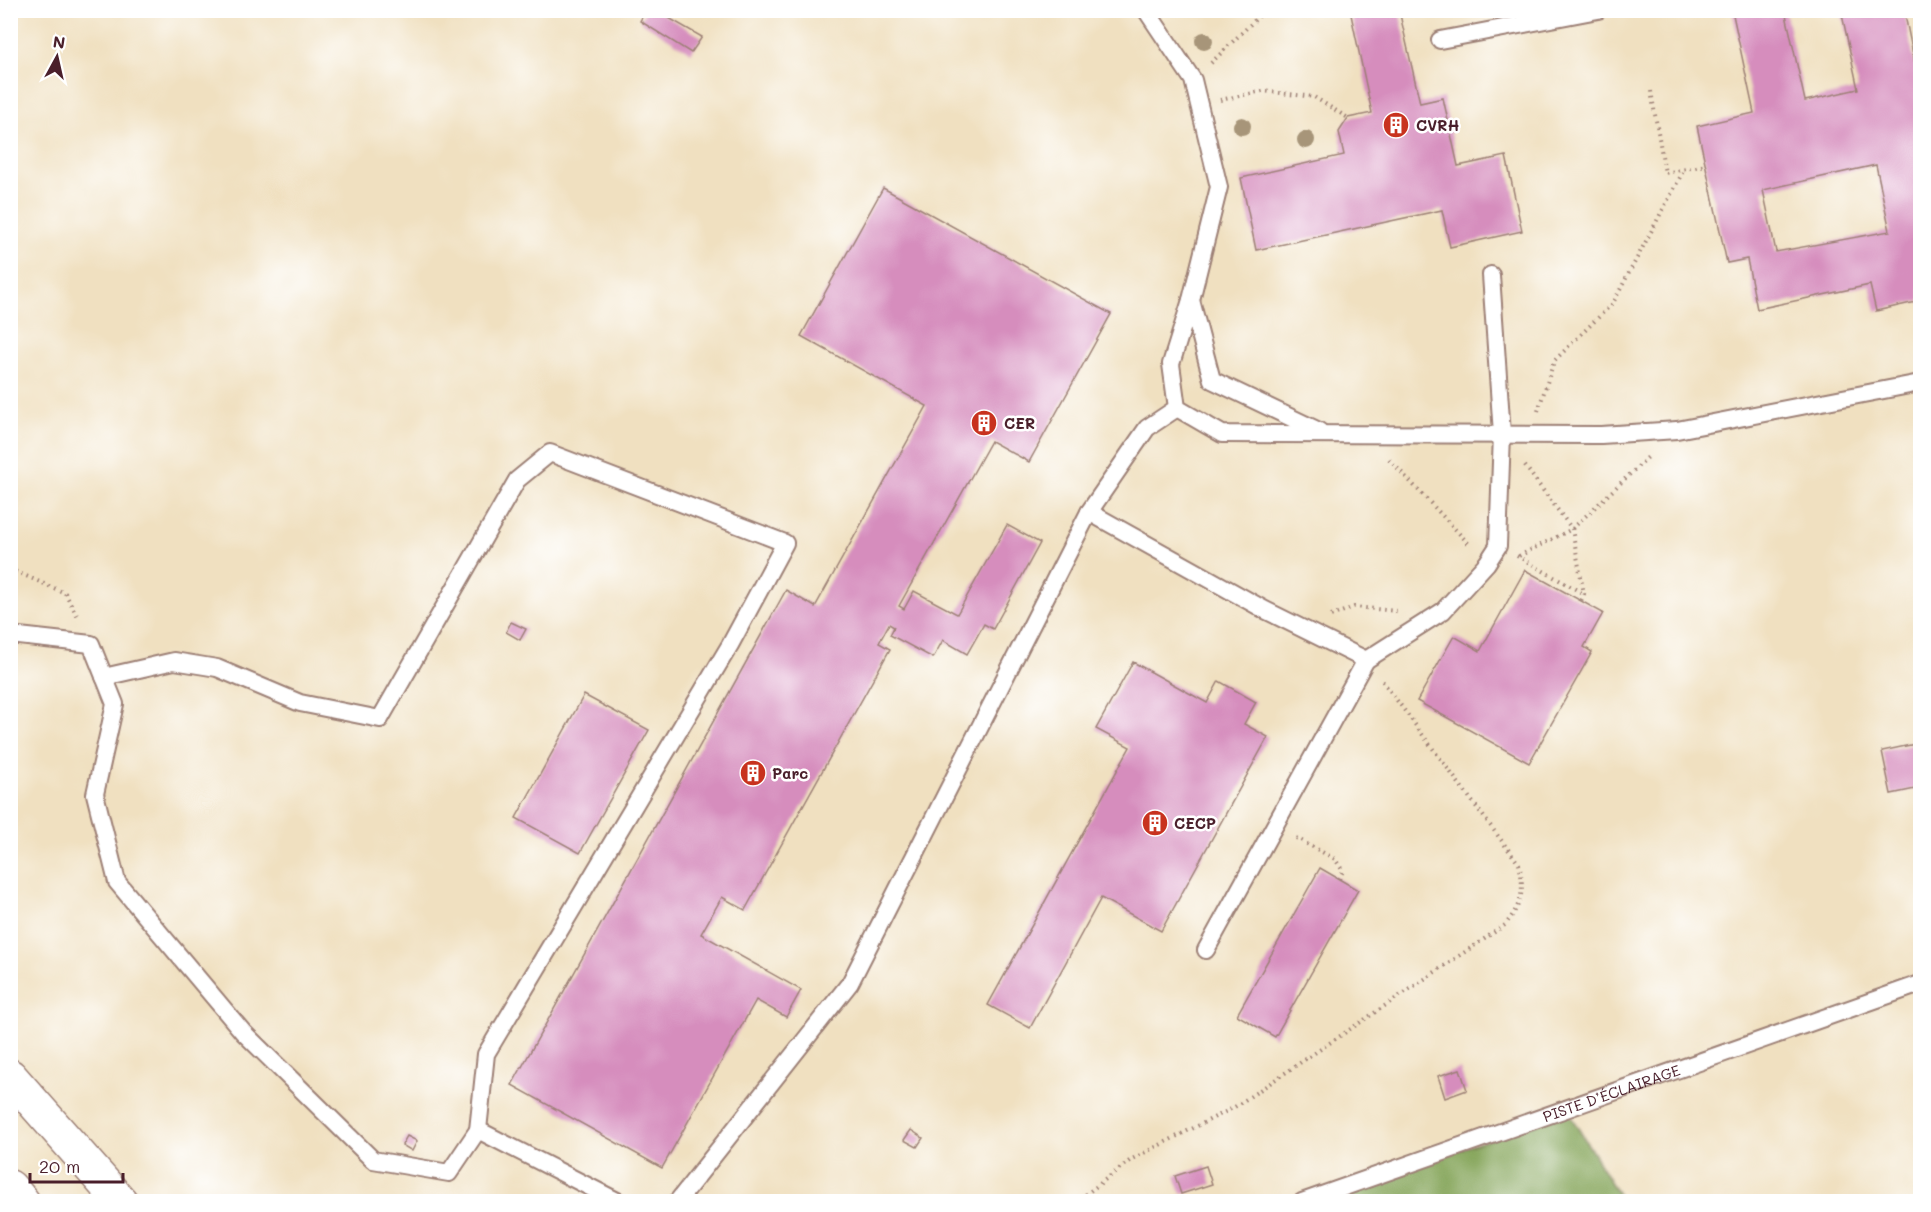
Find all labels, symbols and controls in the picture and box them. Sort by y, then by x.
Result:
north arrow [27,27,87,87]
text: N [52,30,67,53]
building icon: CVRH [1381,110,1411,140]
place label: CVRH [1416,115,1460,135]
building icon: CER [969,408,999,438]
place label: CER [1004,413,1035,433]
building icon: Parc [738,758,768,788]
place label: Parc [772,763,808,783]
building icon: CECP [1140,808,1170,838]
place label: CECP [1174,813,1216,833]
street label: PISTE D’ÉCLAIRAGE [1540,1059,1683,1126]
scale bar [30,1146,123,1184]
text: 20 m [39,1154,80,1178]

